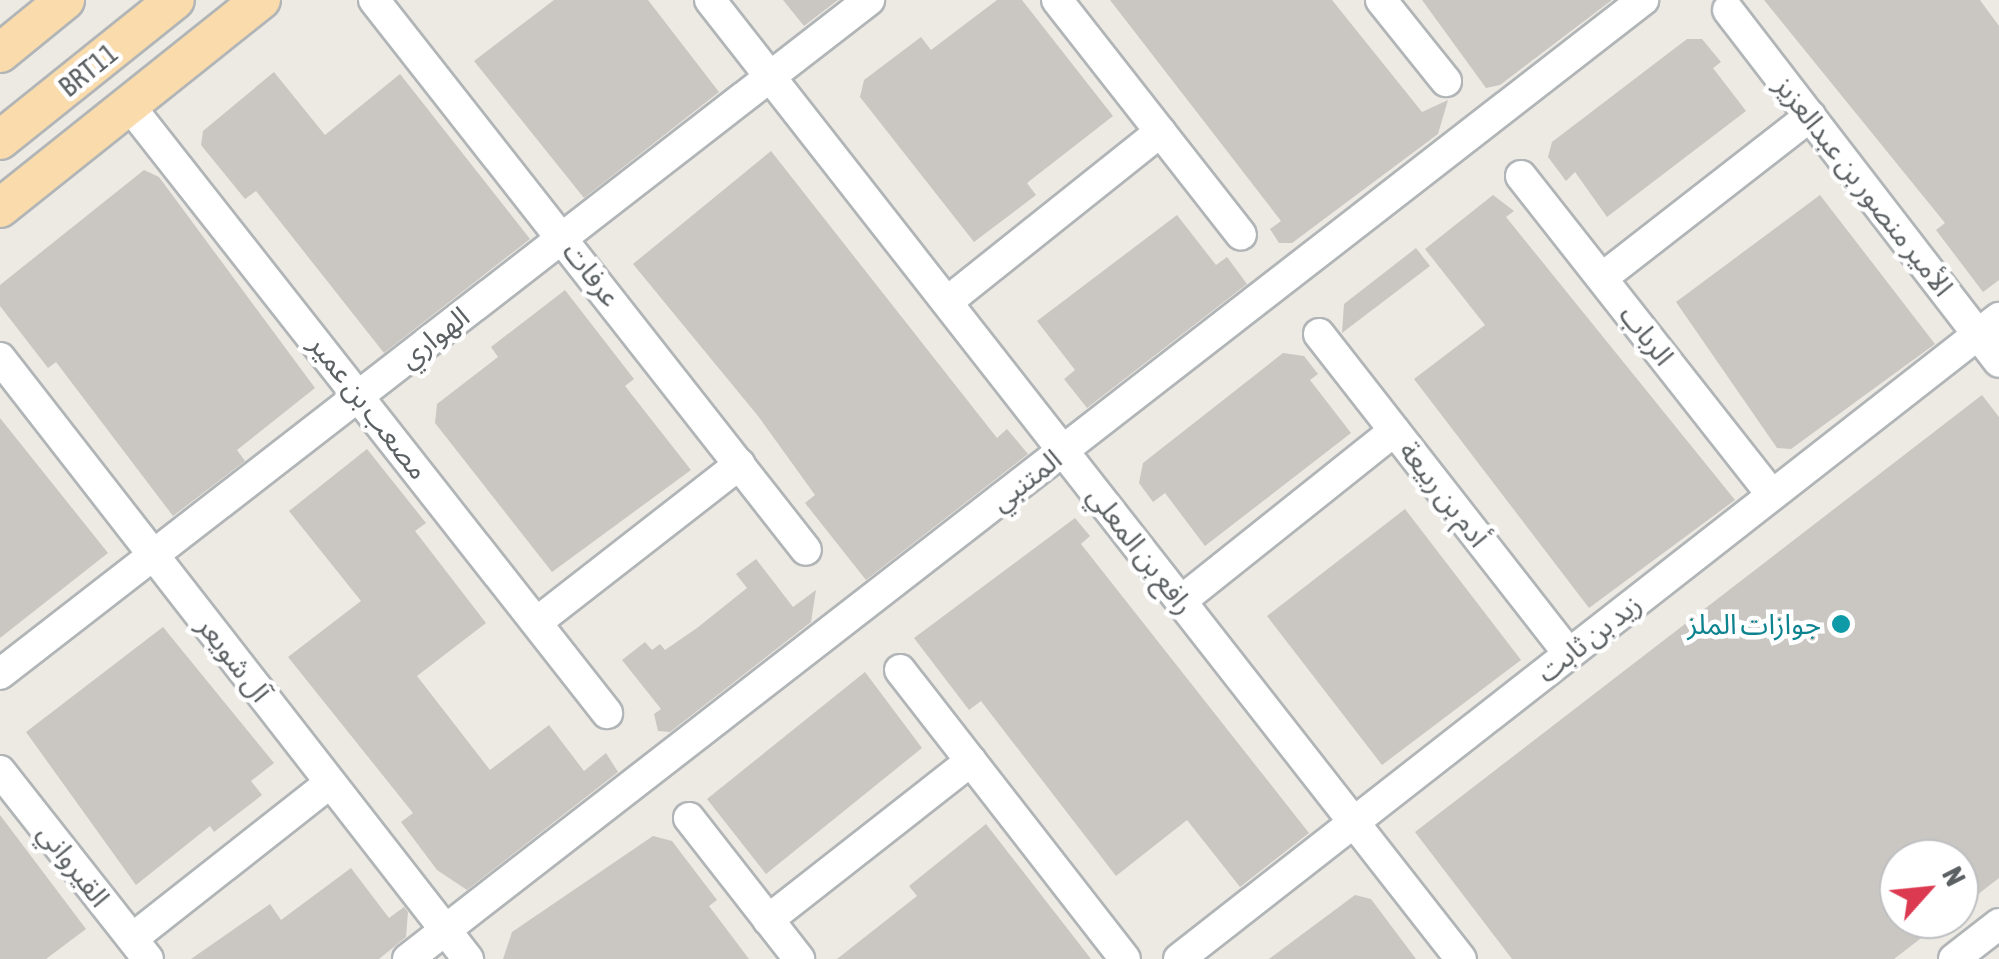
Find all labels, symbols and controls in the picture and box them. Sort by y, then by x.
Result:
street label: BRT11 [52,36,124,104]
street label: الأمير منصور بن عبدالعزيز [1768,69,1960,303]
street label: عرفات [556,235,628,313]
street label: الرباب [1613,298,1681,372]
street label: الهواري [392,299,476,375]
street label: مصعب بن عمير [302,328,436,486]
street label: أدم بن ربيعة [1392,435,1496,553]
street label: المتنبي [984,442,1068,518]
street label: رافع بن المعلي [1081,479,1201,621]
street label: زيد بن ثابت [1530,587,1648,689]
place label: جوازات الملز [1687,607,1821,641]
street label: آل شويعر [190,610,278,708]
marker: جوازات الملز [1830,613,1852,635]
street label: القيرواني [31,817,117,913]
north arrow [1879,839,1979,939]
text: N [1936,862,1972,891]

